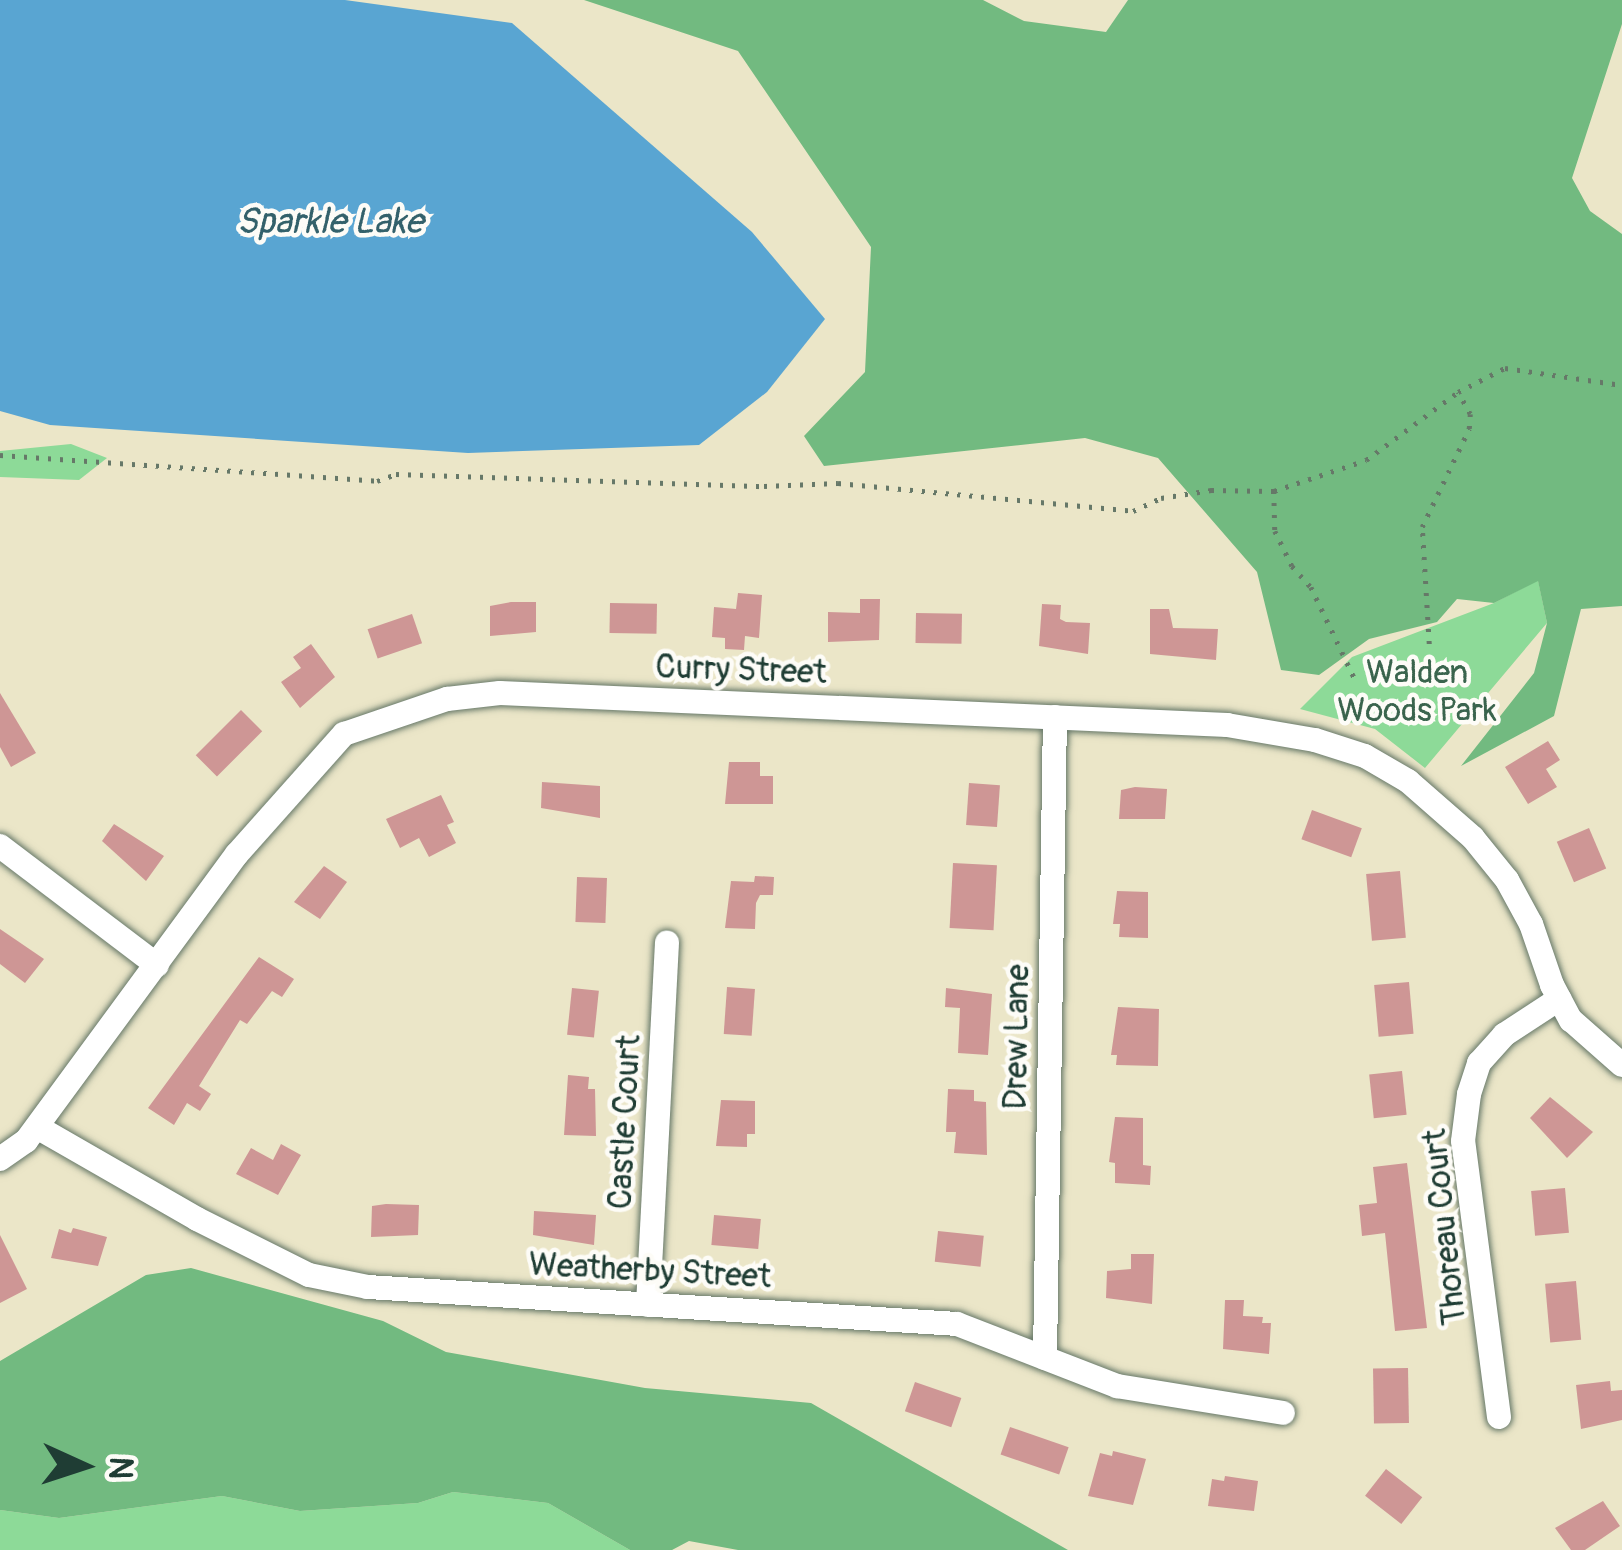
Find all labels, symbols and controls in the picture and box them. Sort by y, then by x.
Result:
water label: Sparkle Lake [237,200,423,244]
street label: Curry Street [655,647,827,693]
park label: Walden Woods Park [1337,653,1497,731]
street label: Drew Lane [996,964,1038,1110]
street label: Castle Court [601,1034,649,1210]
street label: Thoreau Court [1415,1127,1475,1327]
street label: Weatherby Street [528,1245,772,1297]
north arrow [24,1406,144,1526]
text: N [99,1456,142,1480]

